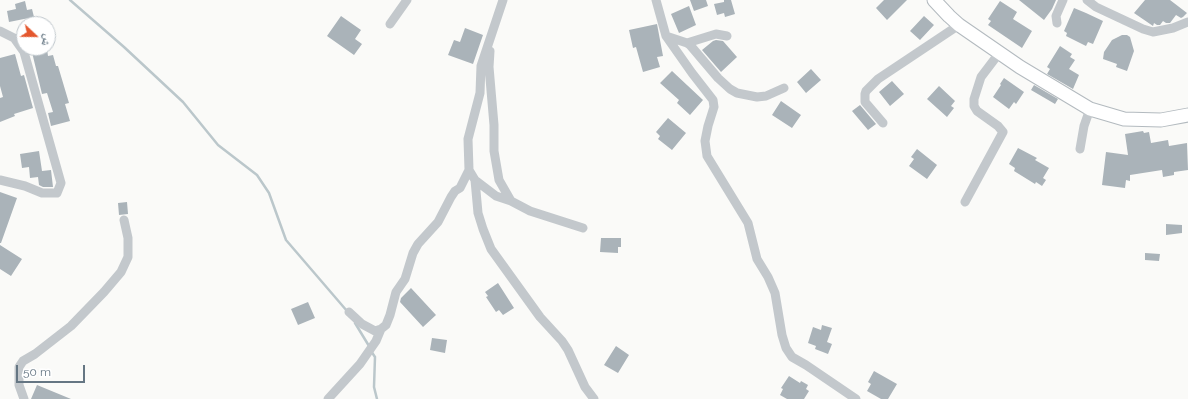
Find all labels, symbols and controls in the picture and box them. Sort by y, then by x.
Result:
north arrow [16,16,56,56]
text: ش [38,32,55,48]
scale bar [18,357,87,383]
text: 50 m [23,365,51,379]

